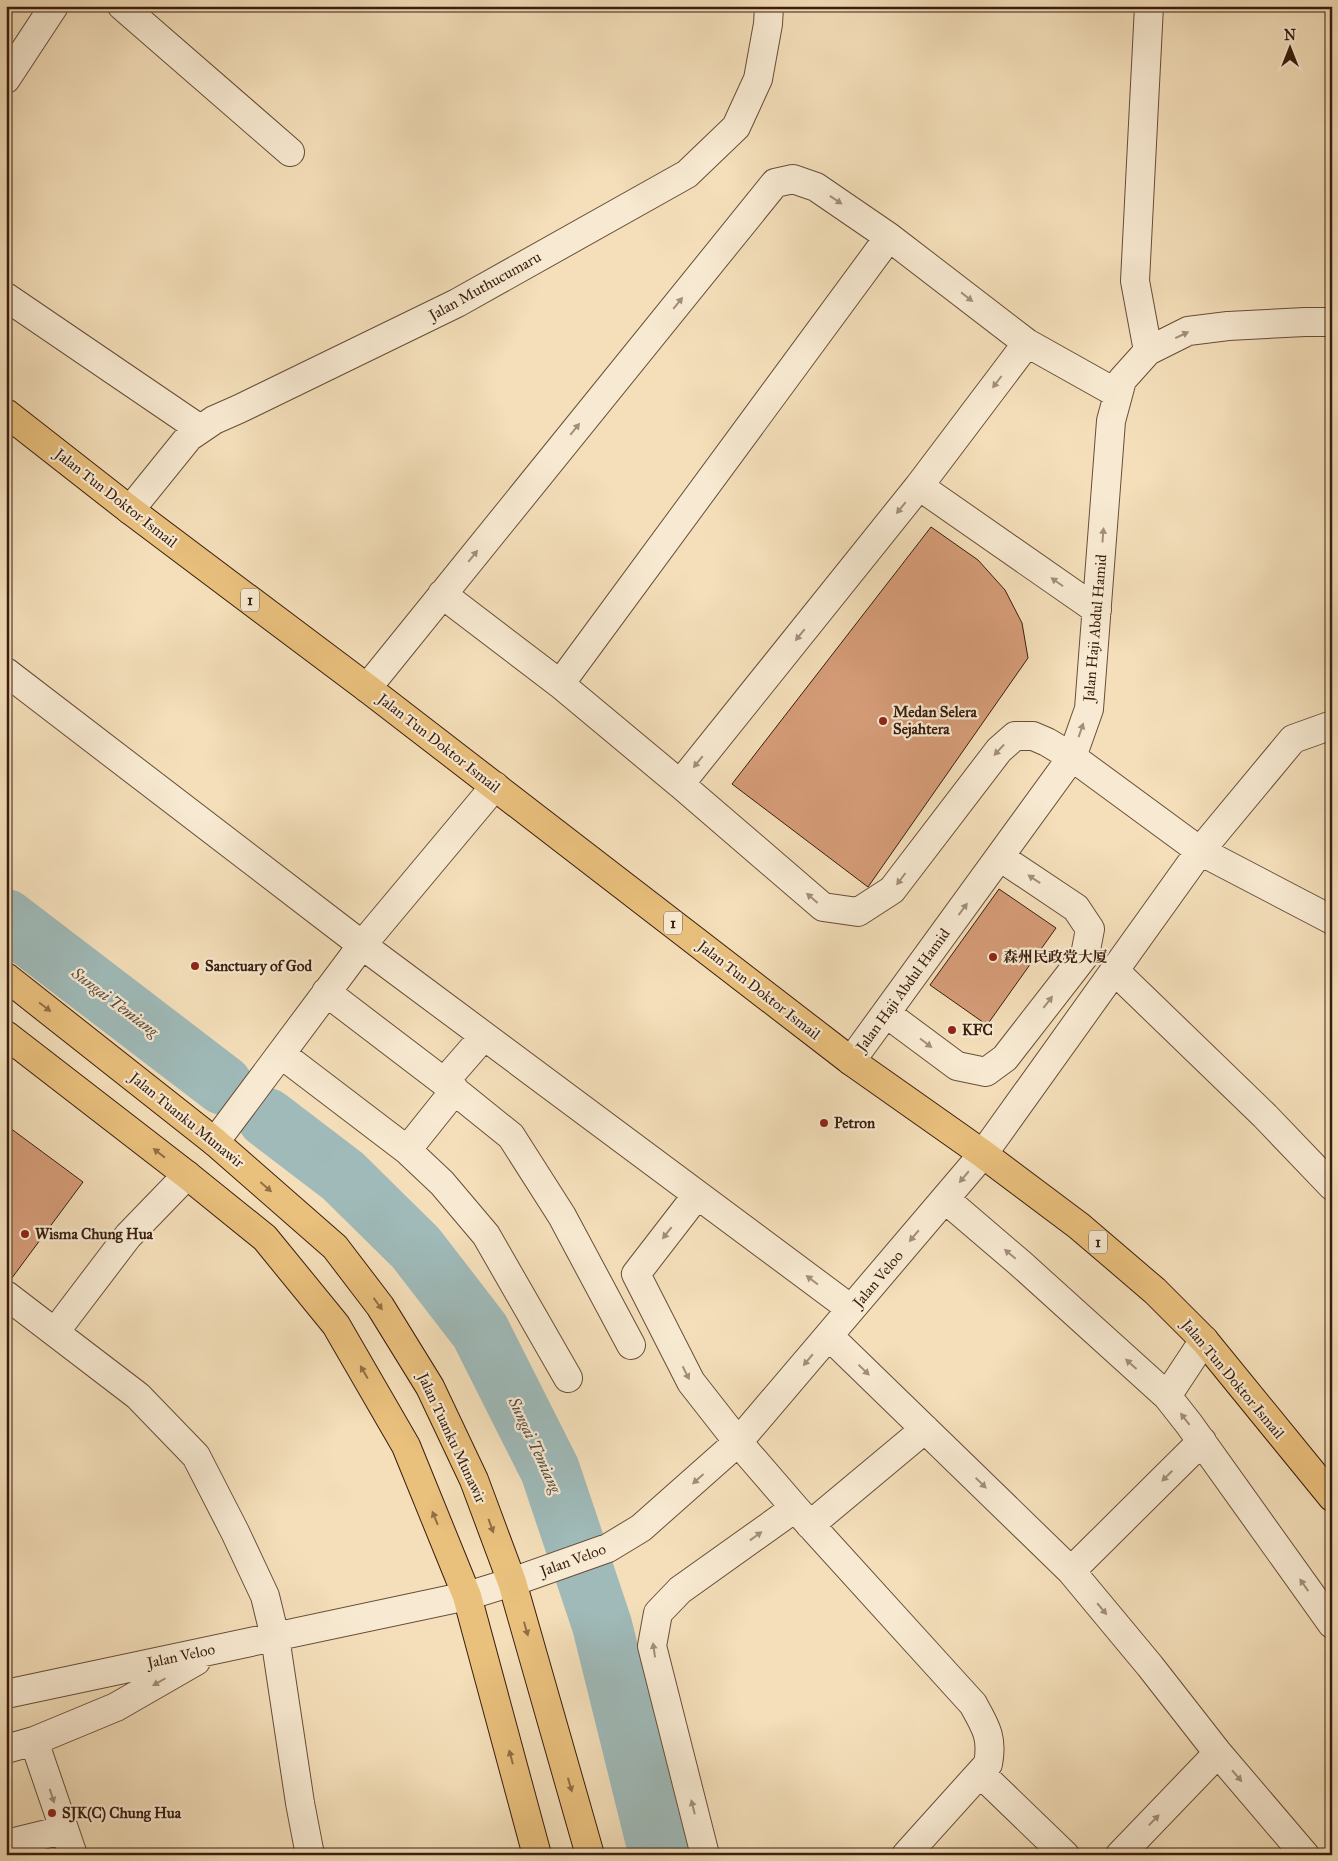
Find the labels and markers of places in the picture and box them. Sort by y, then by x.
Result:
place label: Medan Selera Sejahtera [893,703,978,739]
marker: Medan Selera Sejahtera [877,715,889,727]
place label: 森州民政党大厦 [1003,948,1108,966]
marker: 森州民政党大厦 [987,951,999,963]
place label: Sanctuary of God [205,957,312,976]
marker: Sanctuary of God [189,960,201,972]
place label: KFC [962,1021,993,1039]
marker: KFC [946,1024,958,1036]
place label: Petron [834,1114,876,1132]
marker: Petron [818,1117,830,1129]
place label: Wisma Chung Hua [35,1225,154,1244]
marker: Wisma Chung Hua [19,1228,31,1240]
place label: SJK(C) Chung Hua [62,1804,182,1823]
marker: SJK(C) Chung Hua [46,1807,58,1819]

